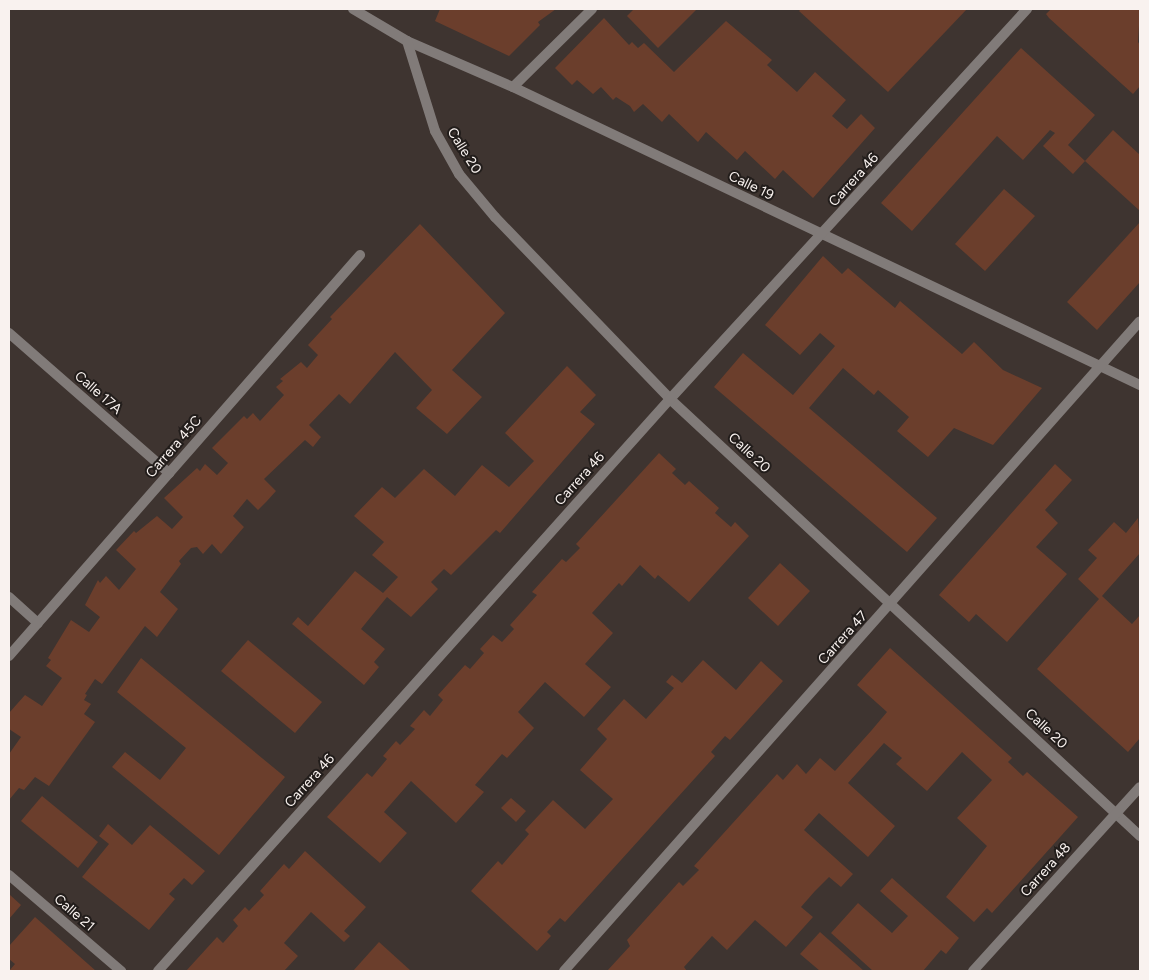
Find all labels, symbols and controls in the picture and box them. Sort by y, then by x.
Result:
street label: Calle 20 [443,125,485,177]
street label: Carrera 46 [826,150,882,210]
street label: Calle 19 [726,168,776,204]
street label: Calle 17A [71,368,125,418]
street label: Carrera 45C [143,413,205,481]
street label: Calle 20 [725,429,773,477]
street label: Carrera 46 [552,449,608,509]
street label: Carrera 47 [815,608,871,668]
street label: Calle 20 [1022,705,1070,753]
street label: Carrera 46 [282,751,338,811]
street label: Carrera 48 [1017,839,1075,901]
street label: Calle 21 [50,891,98,935]

